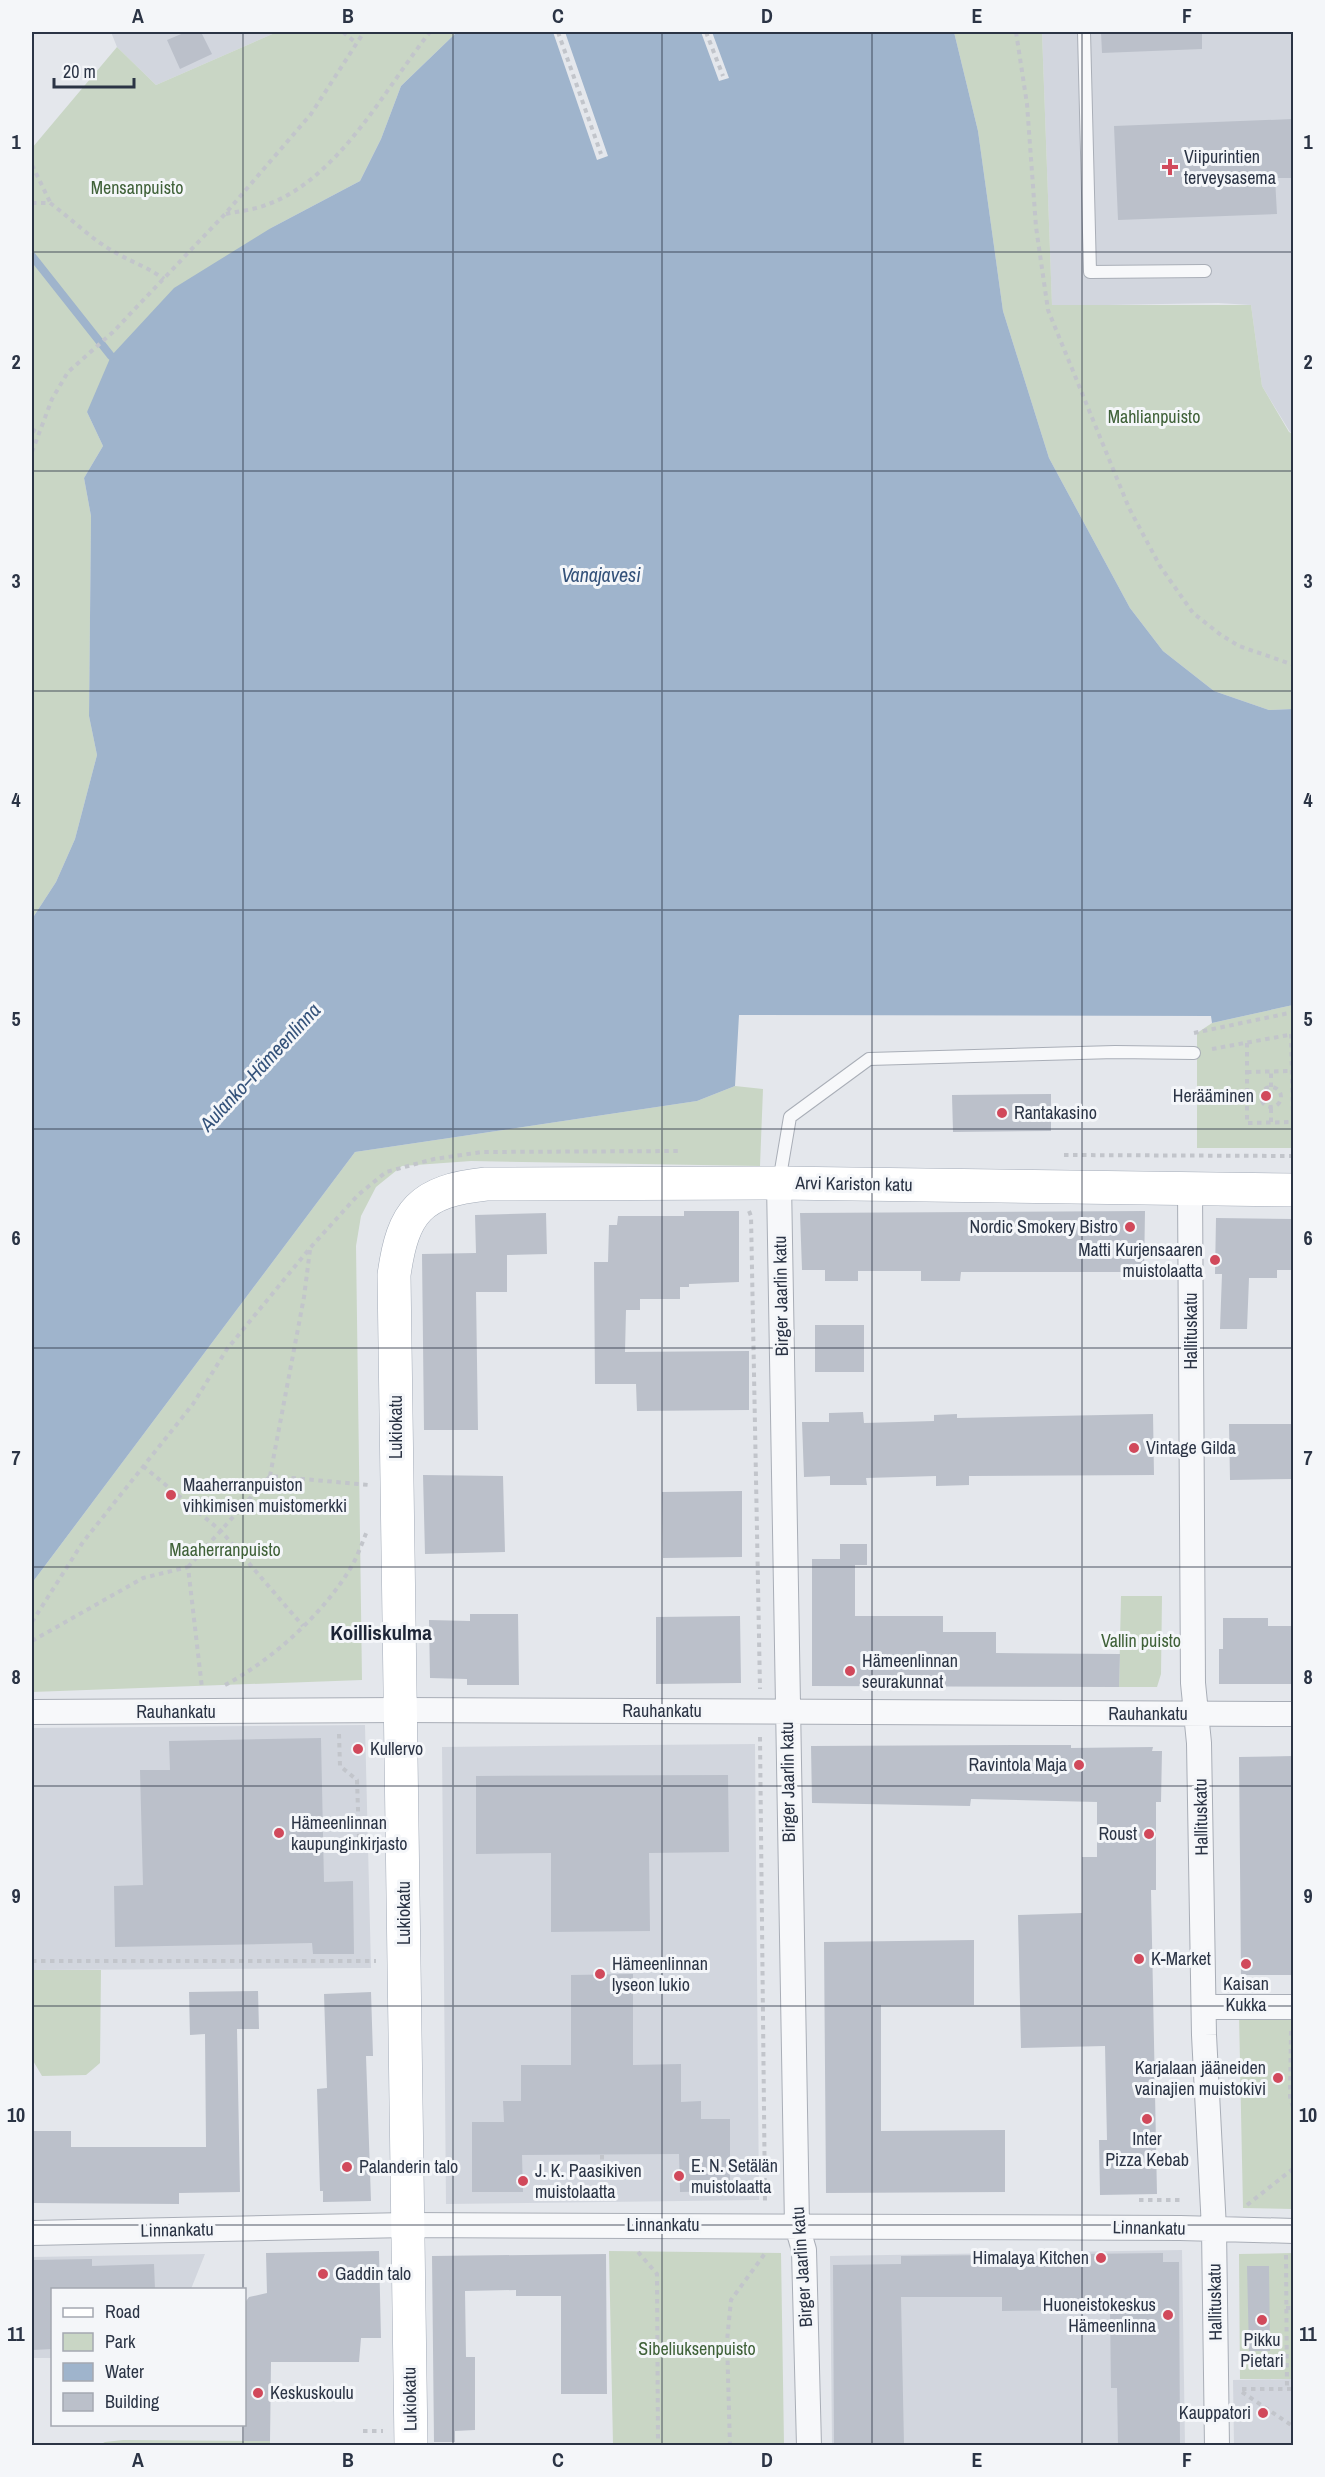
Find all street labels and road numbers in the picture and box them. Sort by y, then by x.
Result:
street label: Arvi Kariston katu [794,1170,913,1197]
street label: Birger Jaarlin katu [767,1235,794,1357]
street label: Hallituskatu [1178,1292,1203,1370]
street label: Lukiokatu [383,1395,408,1459]
street label: Rauhankatu [622,1698,702,1723]
street label: Rauhankatu [136,1699,216,1724]
street label: Rauhankatu [1108,1701,1188,1726]
street label: Birger Jaarlin katu [774,1721,801,1843]
street label: Hallituskatu [1187,1778,1214,1856]
street label: Lukiokatu [391,1881,416,1945]
street label: Birger Jaarlin katu [785,2206,818,2328]
street label: Linnankatu [626,2212,700,2237]
street label: Linnankatu [1112,2214,1186,2241]
street label: Linnankatu [140,2216,214,2243]
street label: Hallituskatu [1201,2263,1228,2341]
street label: Lukiokatu [396,2367,423,2431]

